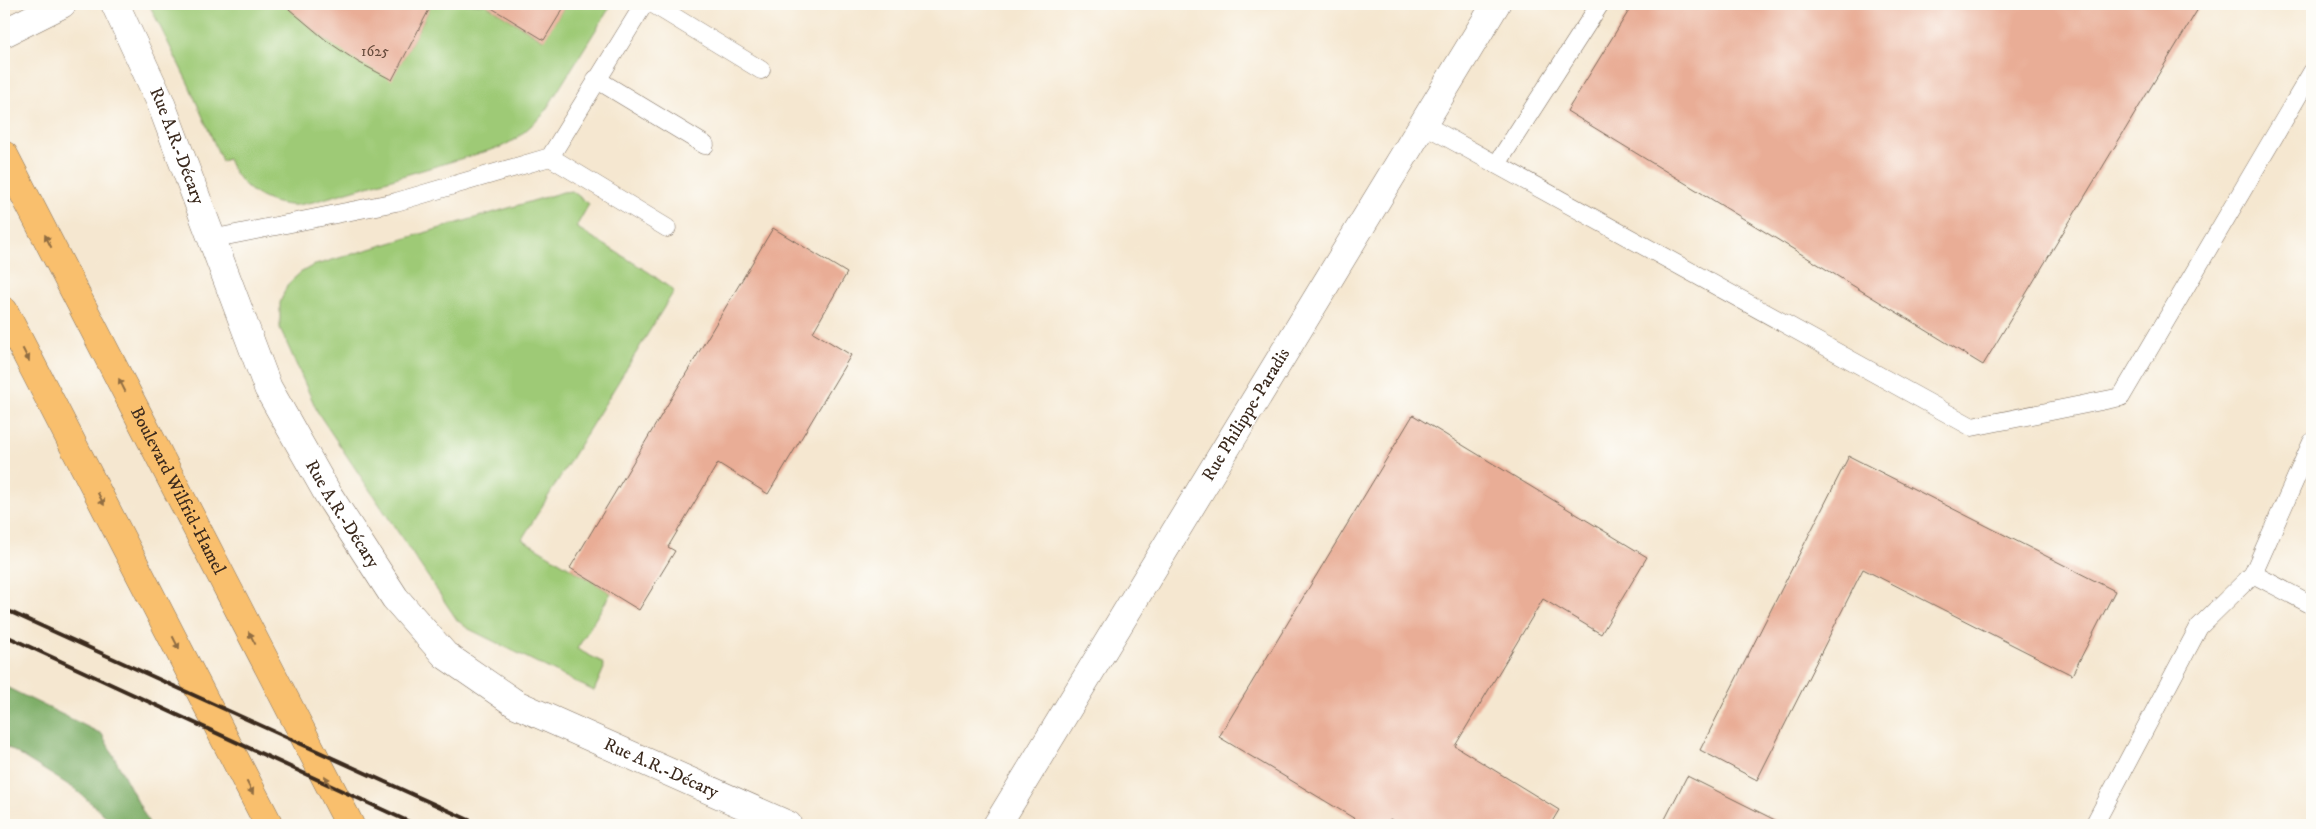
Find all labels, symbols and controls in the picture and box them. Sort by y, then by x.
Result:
house number: 1625 [361,42,390,61]
street label: Rue A.R.-Décary [144,84,209,208]
one-way arrow [44,233,52,248]
street label: Rue Philippe-Paradis [1198,344,1295,485]
one-way arrow [22,347,30,362]
one-way arrow [118,378,126,392]
street label: Boulevard Wilfrid-Hamel [125,403,230,579]
street label: Rue A.R.-Décary [300,456,384,573]
one-way arrow [97,492,105,506]
one-way arrow [248,631,256,645]
one-way arrow [172,636,180,651]
street label: Rue A.R.-Décary [600,733,722,804]
one-way arrow [324,775,332,789]
one-way arrow [246,781,254,795]

